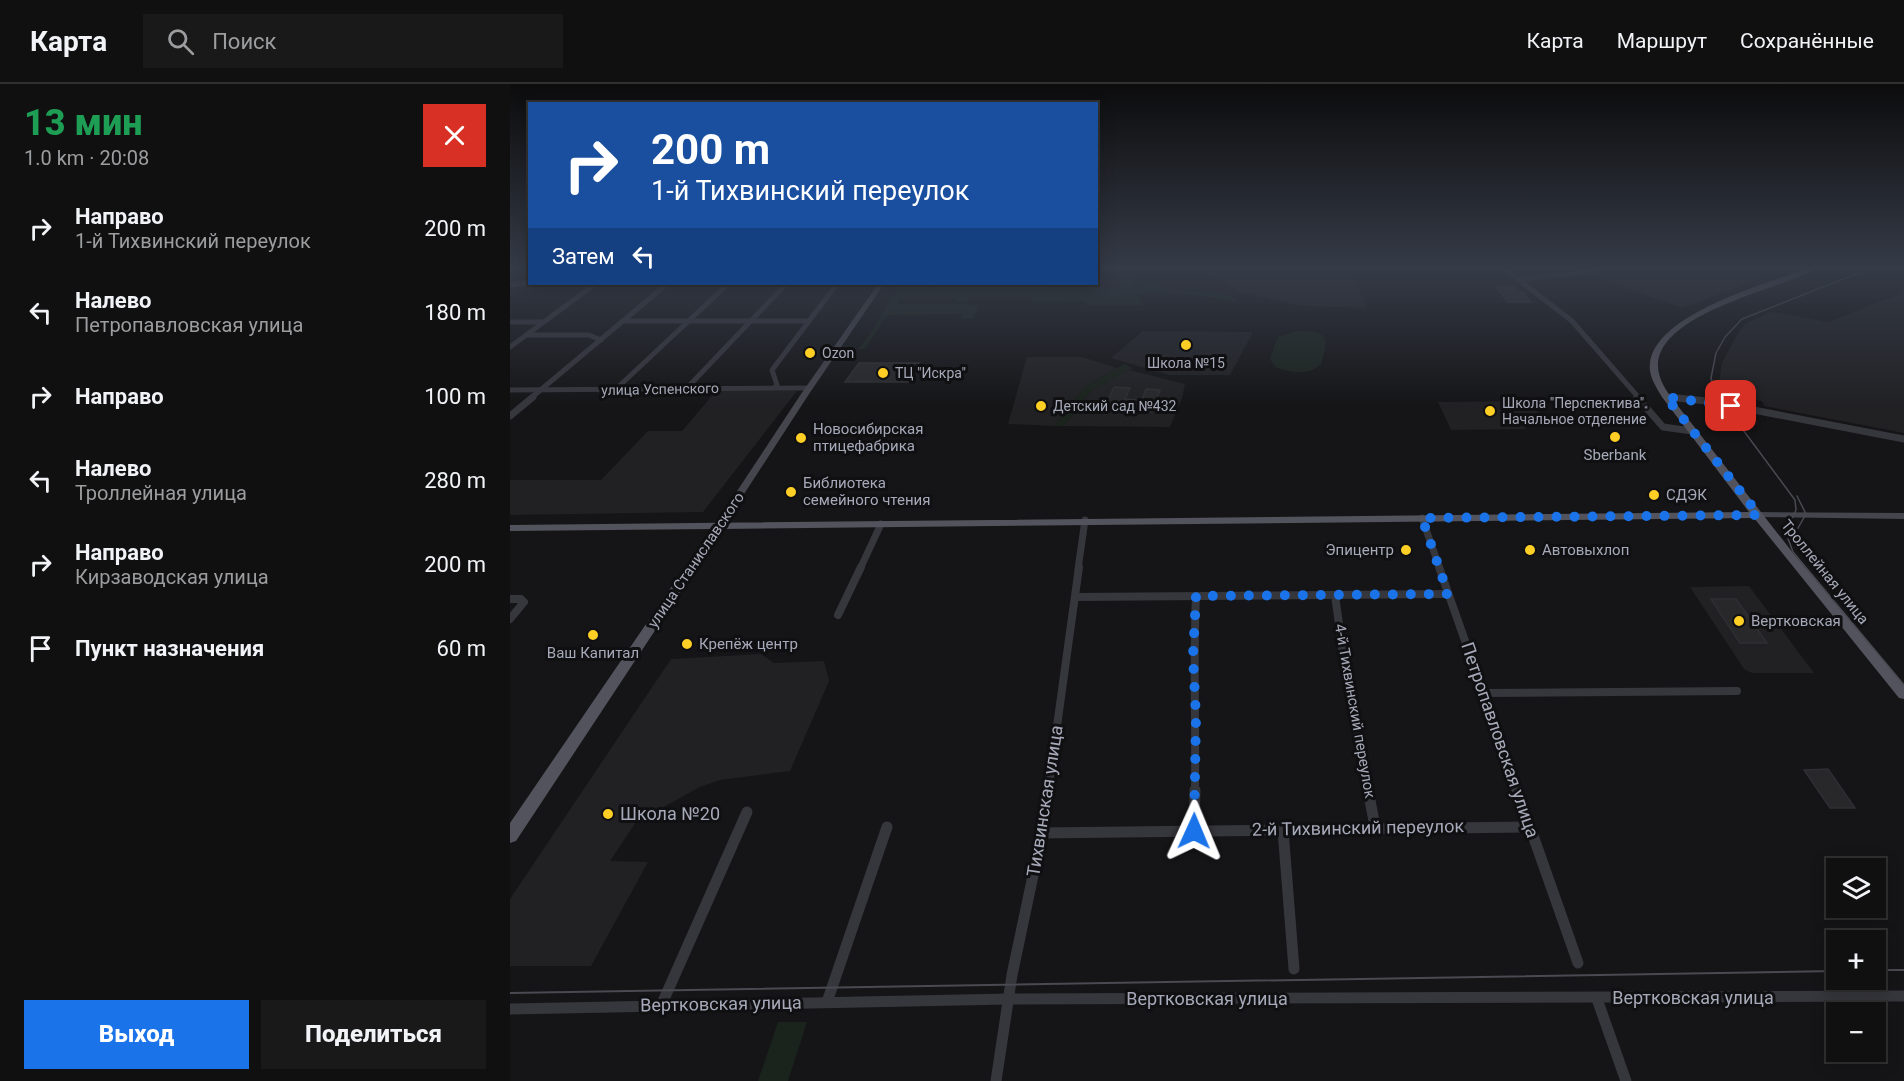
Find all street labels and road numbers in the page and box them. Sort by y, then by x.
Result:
street label: улица Успенского [601,380,719,398]
street label: улица Станиславского [644,489,748,631]
street label: Троллейная улица [1777,516,1873,628]
street label: 4-й Тихвинский переулок [1331,622,1379,800]
street label: Петропавловская улица [1457,639,1544,840]
street label: Тихвинская улица [1022,724,1067,878]
street label: 2-й Тихвинский переулок [1252,815,1465,840]
street label: Вертковская улица [1612,987,1774,1008]
street label: Вертковская улица [1126,988,1288,1009]
street label: Вертковская улица [640,992,802,1015]

